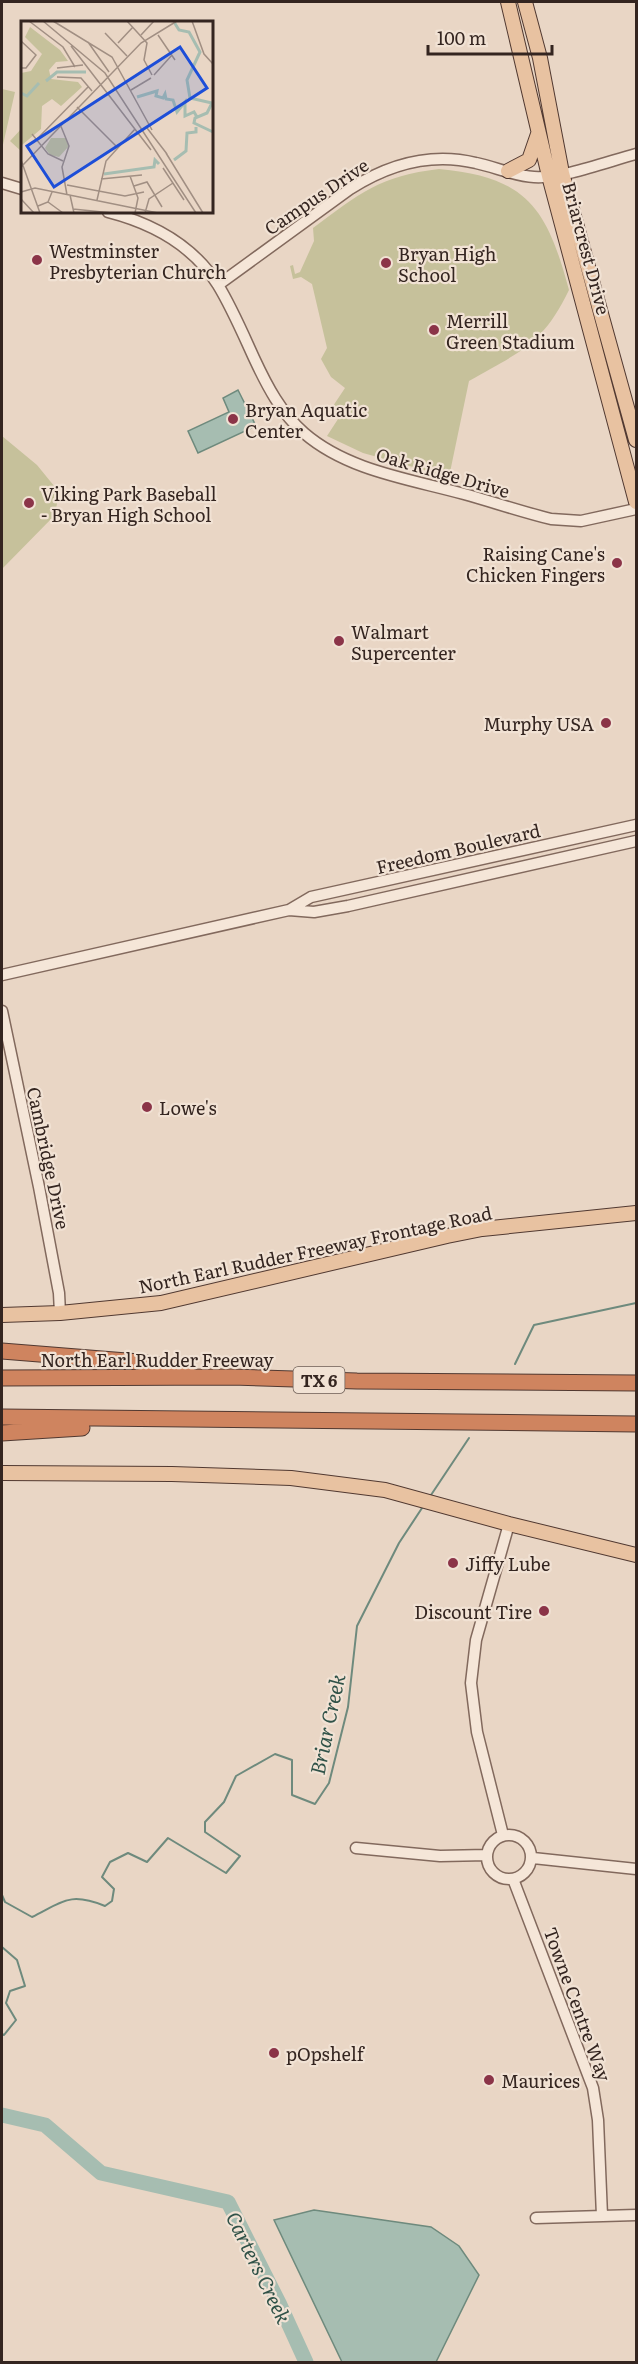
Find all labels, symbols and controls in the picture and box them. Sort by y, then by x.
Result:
scale bar [428,18,552,56]
inset map [21,21,213,213]
text: 100 m [437,24,486,51]
street label: Campus Drive [258,151,374,241]
street label: Briarcrest Drive [556,178,618,318]
place label: Westminster Presbyterian Church [49,237,226,285]
place label: Bryan High School [398,240,496,288]
marker: Westminster Presbyterian Church [30,253,44,267]
marker: Bryan High School [379,256,393,270]
place label: Merrill Green Stadium [446,307,575,355]
marker: Merrill Green Stadium [427,323,441,337]
place label: Bryan Aquatic Center [245,396,367,444]
marker: Bryan Aquatic Center [226,412,240,426]
street label: Oak Ridge Drive [373,440,513,504]
place label: Viking Park Baseball - Bryan High School [41,480,217,528]
marker: Viking Park Baseball - Bryan High School [22,496,36,510]
place label: Raising Cane's Chicken Fingers [466,540,605,588]
marker: Raising Cane's Chicken Fingers [610,556,624,570]
place label: Walmart Supercenter [351,618,456,666]
marker: Walmart Supercenter [332,634,346,648]
place label: Murphy USA [483,710,594,737]
marker: Murphy USA [599,716,613,730]
street label: Freedom Boulevard [373,816,543,880]
street label: Cambridge Drive [21,1084,77,1232]
place label: Lowe's [159,1094,217,1121]
marker: Lowe's [140,1100,154,1114]
street label: North Earl Rudder Freeway Frontage Road [136,1198,494,1300]
street label: North Earl Rudder Freeway [40,1346,274,1373]
road number: TX 6 [294,1367,344,1393]
place label: Jiffy Lube [465,1550,550,1577]
marker: Jiffy Lube [446,1556,460,1570]
place label: Discount Tire [414,1598,532,1625]
marker: Discount Tire [537,1604,551,1618]
water label: Briar Creek [301,1671,351,1777]
street label: Towne Centre Way [538,1923,619,2085]
place label: pOpshelf [286,2040,366,2067]
marker: pOpshelf [267,2046,281,2060]
place label: Maurices [501,2067,580,2094]
marker: Maurices [482,2073,496,2087]
water label: Carters Creek [220,2206,300,2328]

